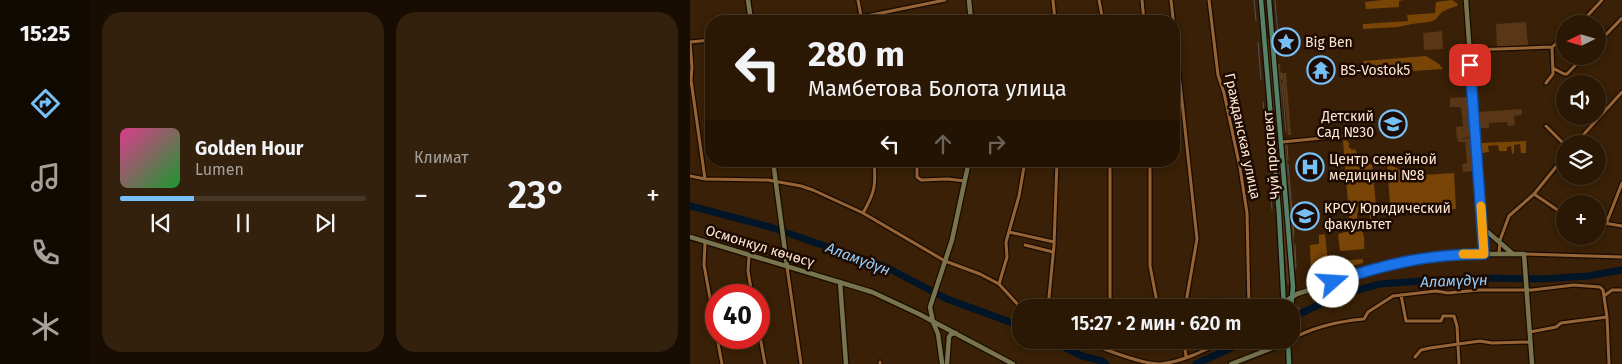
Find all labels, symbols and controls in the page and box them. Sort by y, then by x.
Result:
north arrow [1556,15,1606,65]
map controls [1556,15,1606,245]
text: 15:25 [20,20,70,47]
place icon: Big Ben [1271,27,1301,57]
text: 280 m [808,33,905,75]
place label: Big Ben [1305,34,1353,51]
icon: left [725,35,790,100]
pin [1449,44,1491,86]
icon: arrive [1456,51,1484,79]
temple icon: BS-Vostok5 [1306,55,1336,85]
place label: BS-Vostok5 [1340,62,1410,79]
street label: Гражданская улица [1221,71,1264,201]
text: Мамбетова Болота улица [808,75,1067,102]
button: sound [1556,75,1606,125]
icon: directions [28,86,63,121]
place label: Детский Сад №30 [1317,108,1374,141]
street label: Чуй проспект [1259,109,1284,200]
school or university icon: Детский Сад №30 [1378,109,1408,139]
icon: left [876,130,904,158]
icon: ahead [929,130,957,158]
icon: right [982,130,1010,158]
button: layers [1556,135,1606,185]
text: Golden Hour [195,137,304,160]
text: Климат [414,148,469,167]
place label: Центр семейной медицины №8 [1329,151,1437,184]
hospital icon: Центр семейной медицины №8 [1295,152,1325,182]
icon: music [28,160,63,195]
text: Lumen [195,160,244,179]
text: 23° [508,172,566,218]
text: − [414,179,428,212]
text: + [646,179,660,212]
button: + [1556,195,1606,245]
place label: КРСУ Юридический факультет [1324,200,1451,233]
school or university icon: КРСУ Юридический факультет [1290,201,1320,231]
icon: previous [147,209,175,237]
icon: pause [229,209,257,237]
icon: next [311,209,339,237]
street label: Осмонкул көчөсү [703,222,816,271]
icon: phone [28,235,63,270]
water label: Аламүдүн [822,238,893,279]
position arrow [1306,255,1358,307]
water label: Аламүдүн [1419,271,1488,291]
speed limit sign: 40 [705,284,770,349]
icon: climate [28,309,63,344]
text: 15:27 · 2 мин · 620 m [1071,312,1241,335]

